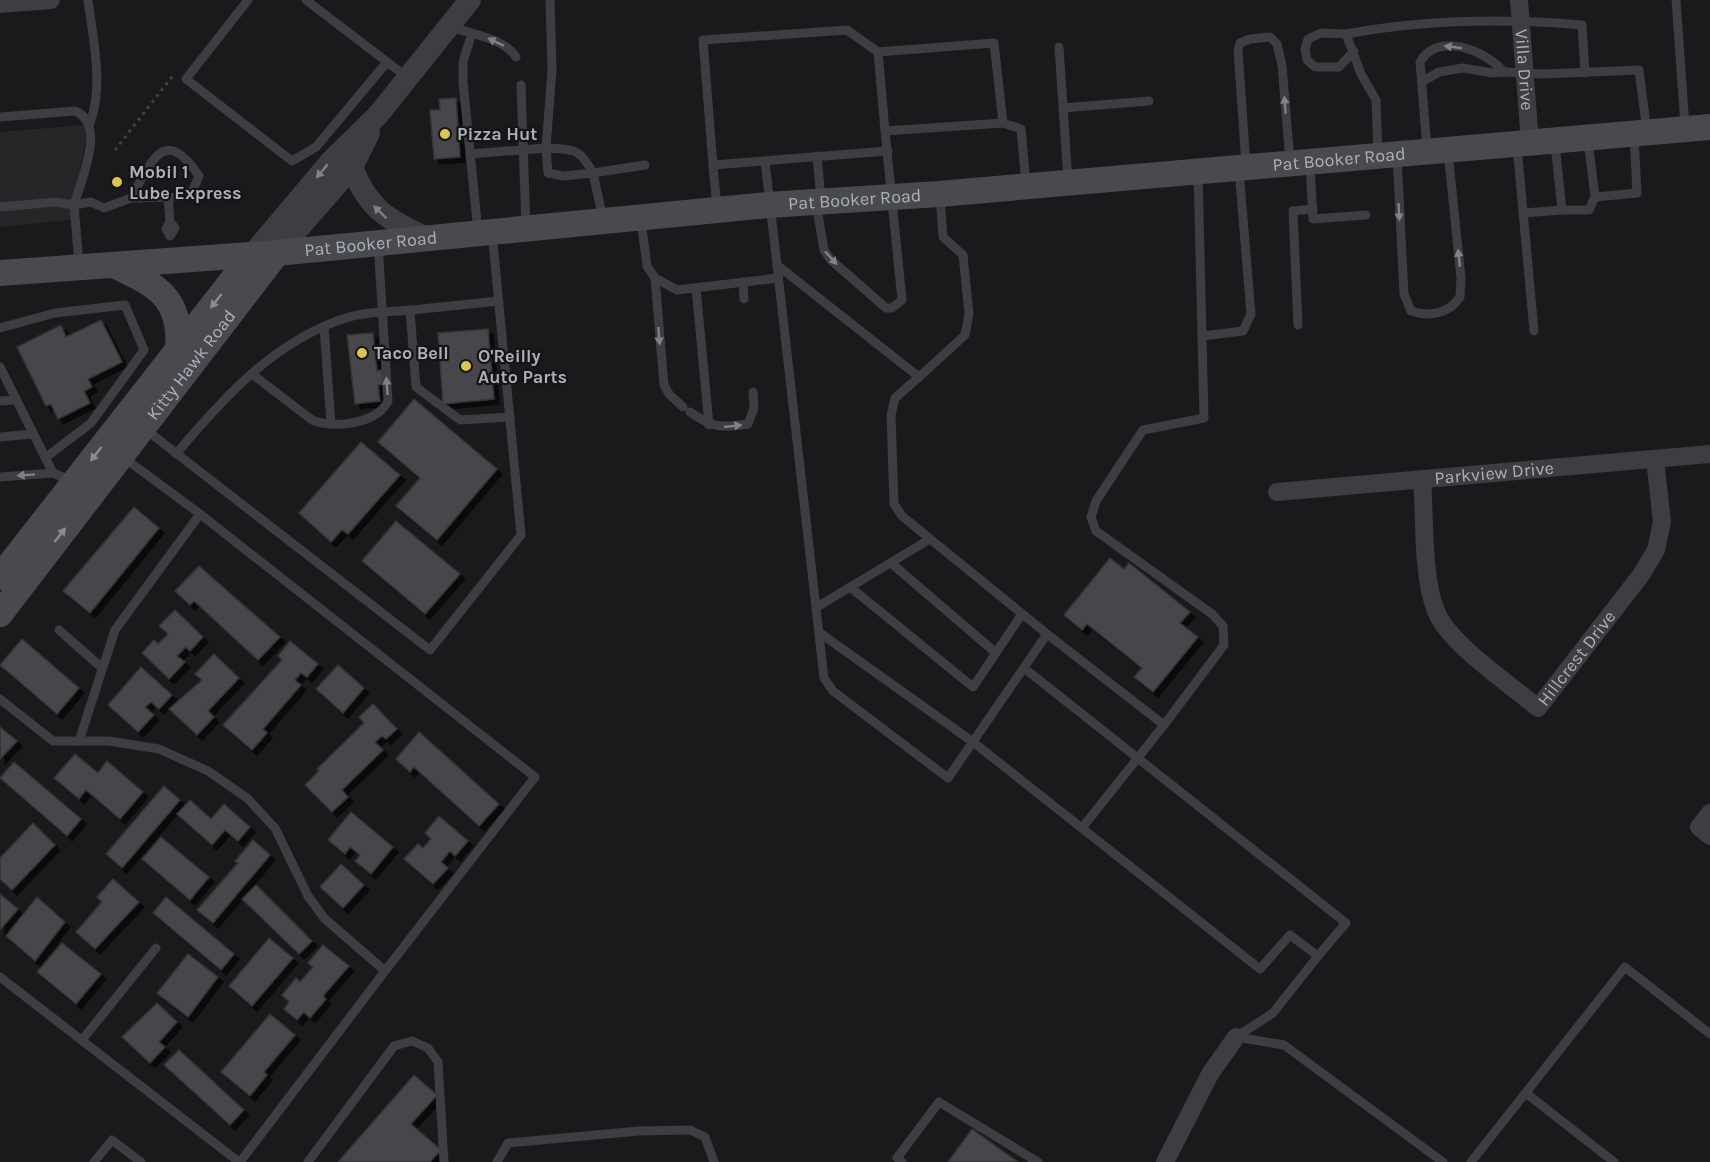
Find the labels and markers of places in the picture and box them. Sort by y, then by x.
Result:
place label: Pizza Hut [457,123,537,145]
marker: Pizza Hut [438,127,452,141]
place label: Mobil 1 Lube Express [129,161,241,204]
marker: Mobil 1 Lube Express [110,175,124,189]
place label: Taco Bell [374,342,449,364]
place label: O'Reilly Auto Parts [478,345,567,388]
marker: Taco Bell [355,346,369,360]
marker: O'Reilly Auto Parts [459,359,473,373]

